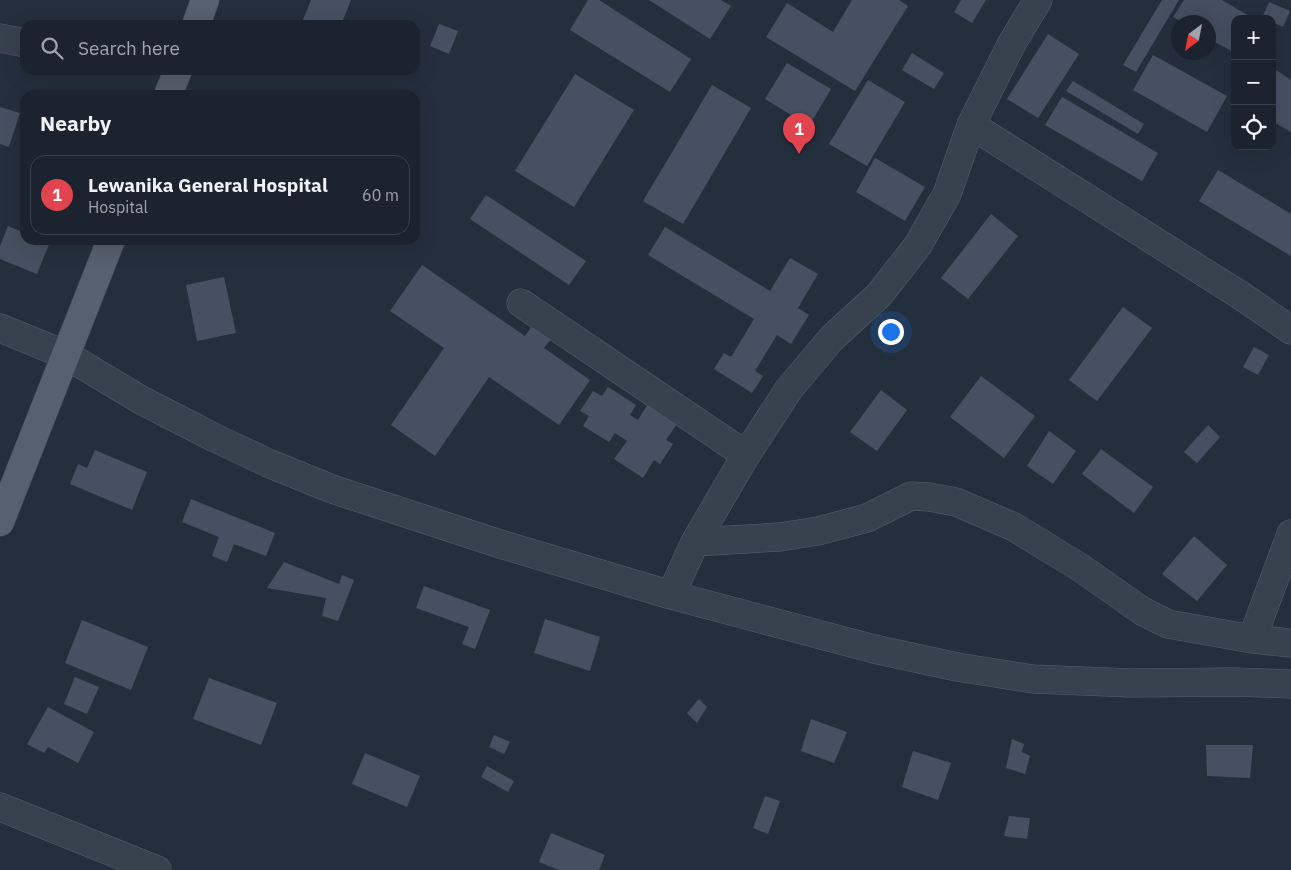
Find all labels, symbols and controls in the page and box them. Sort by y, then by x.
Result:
north arrow [1171,15,1216,60]
map controls [1231,15,1276,150]
button: + [1231,15,1276,60]
search box [20,20,420,75]
icon: search [38,34,66,62]
text: Search here [78,36,180,60]
button: − [1231,60,1276,105]
button: locate [1231,105,1276,150]
text: Nearby [40,109,111,137]
pin: 1 [783,113,815,154]
text: Lewanika General Hospital [88,173,328,197]
text: 1 [52,185,62,205]
text: 60 m [362,185,399,205]
text: Hospital [88,197,148,217]
your location [878,319,904,345]

